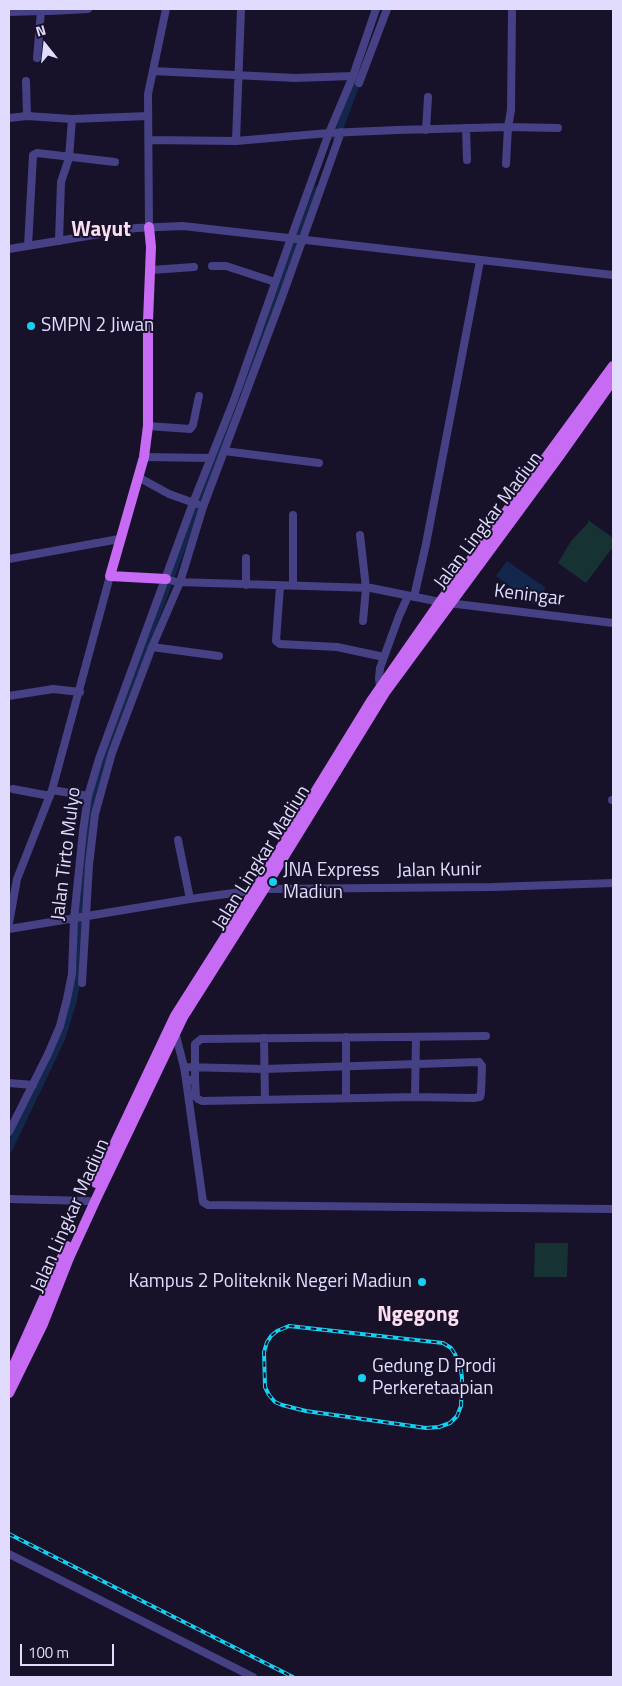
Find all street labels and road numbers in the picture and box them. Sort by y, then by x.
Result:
street label: Jalan Lingkar Madiun [430,448,548,594]
street label: Keningar [493,580,565,612]
street label: Jalan Lingkar Madiun [208,782,316,934]
street label: Jalan Tirto Mulyo [47,786,87,922]
street label: Jalan Kunir [396,859,482,883]
street label: Jalan Lingkar Madiun [27,1136,115,1296]

